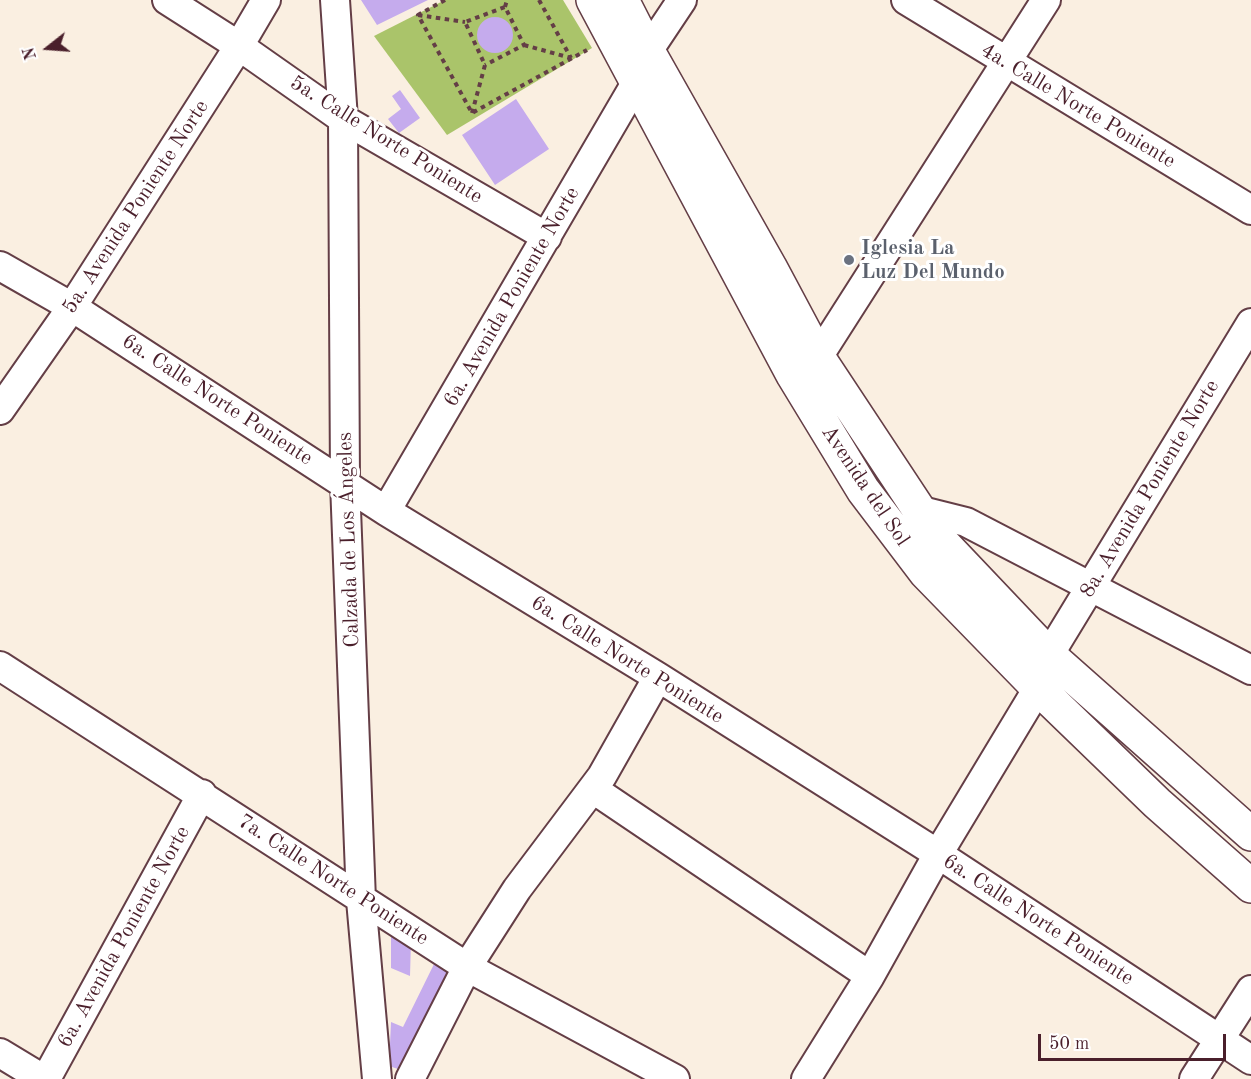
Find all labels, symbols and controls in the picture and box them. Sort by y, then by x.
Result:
north arrow [18,18,78,78]
street label: 4a. Calle Norte Poniente [976,38,1180,174]
text: N [21,45,40,61]
street label: 5a. Calle Norte Poniente [285,70,487,210]
street label: 5a. Avenida Poniente Norte [57,95,215,319]
street label: 6a. Avenida Poniente Norte [439,183,585,411]
place label: Iglesia La Luz Del Mundo [861,235,1005,285]
marker: Iglesia La Luz Del Mundo [842,253,856,267]
street label: 6a. Calle Norte Poniente [117,329,317,471]
street label: 8a. Avenida Poniente Norte [1075,375,1225,603]
street label: Avenida del Sol [815,421,915,551]
street label: Calzada de Los Ángeles [333,432,365,648]
street label: 6a. Calle Norte Poniente [526,590,728,730]
street label: 7a. Calle Norte Poniente [233,809,433,951]
street label: 6a. Avenida Poniente Norte [52,822,196,1052]
street label: 6a. Calle Norte Poniente [938,849,1138,991]
scale bar [1041,1022,1228,1060]
text: 50 m [1049,1035,1089,1053]

